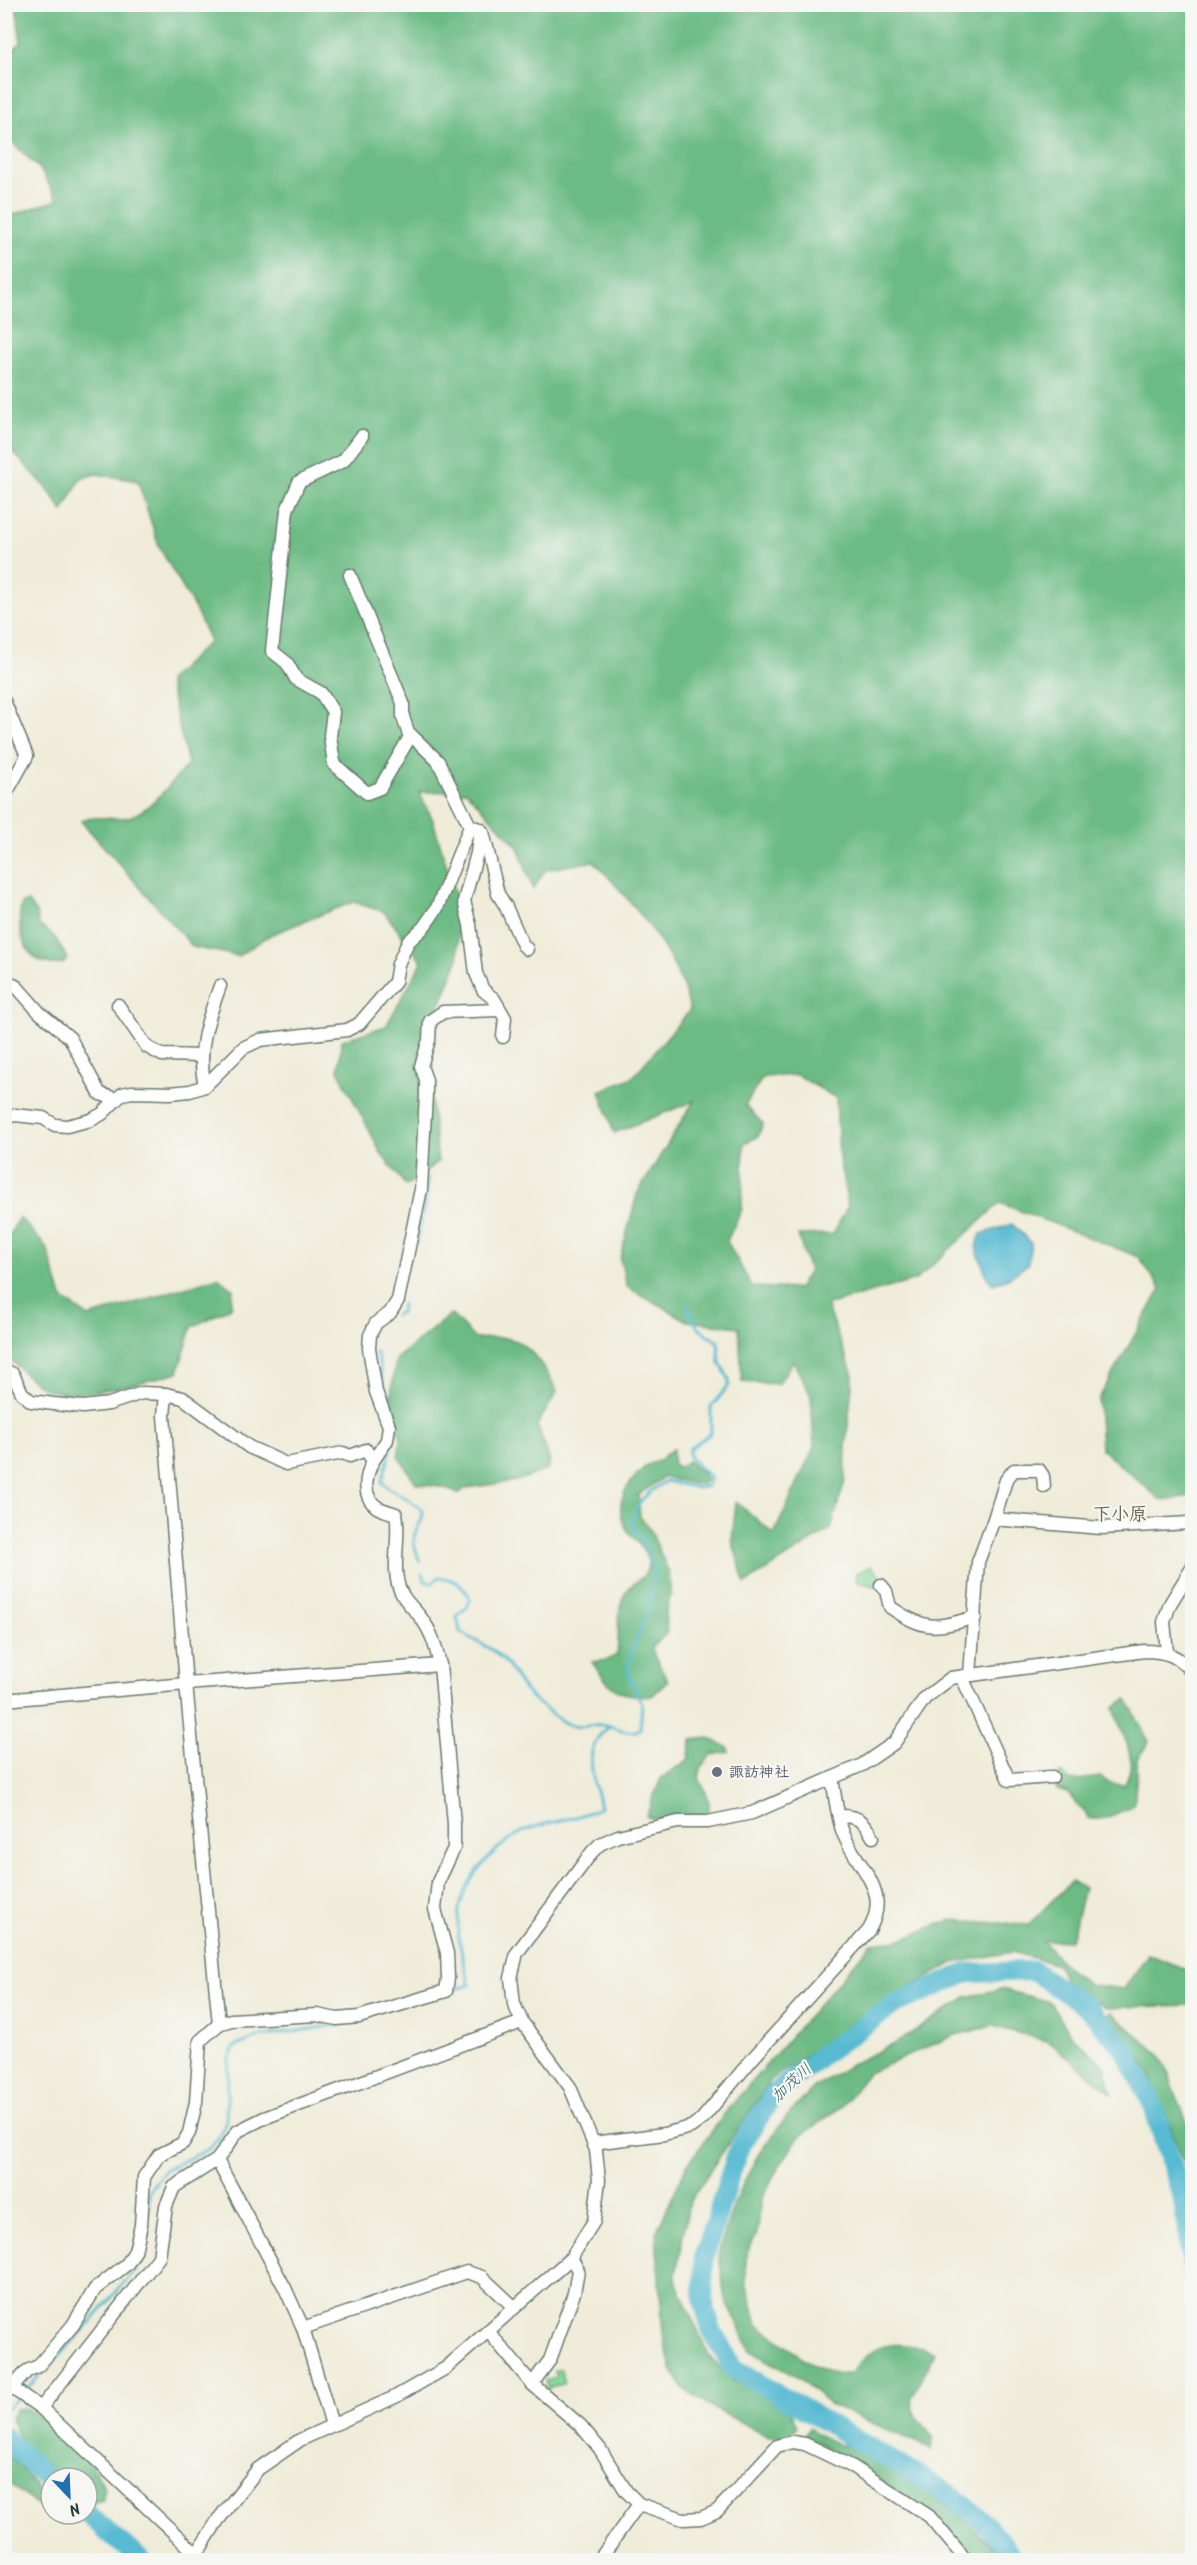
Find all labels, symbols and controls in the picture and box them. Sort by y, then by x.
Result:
district label: 下小原 [1093,1501,1147,1530]
place label: 諏訪神社 [729,1761,789,1785]
marker: 諏訪神社 [710,1765,724,1779]
water label: 加茂川 [766,2058,818,2109]
north arrow [39,2466,99,2526]
text: N [65,2495,84,2522]

